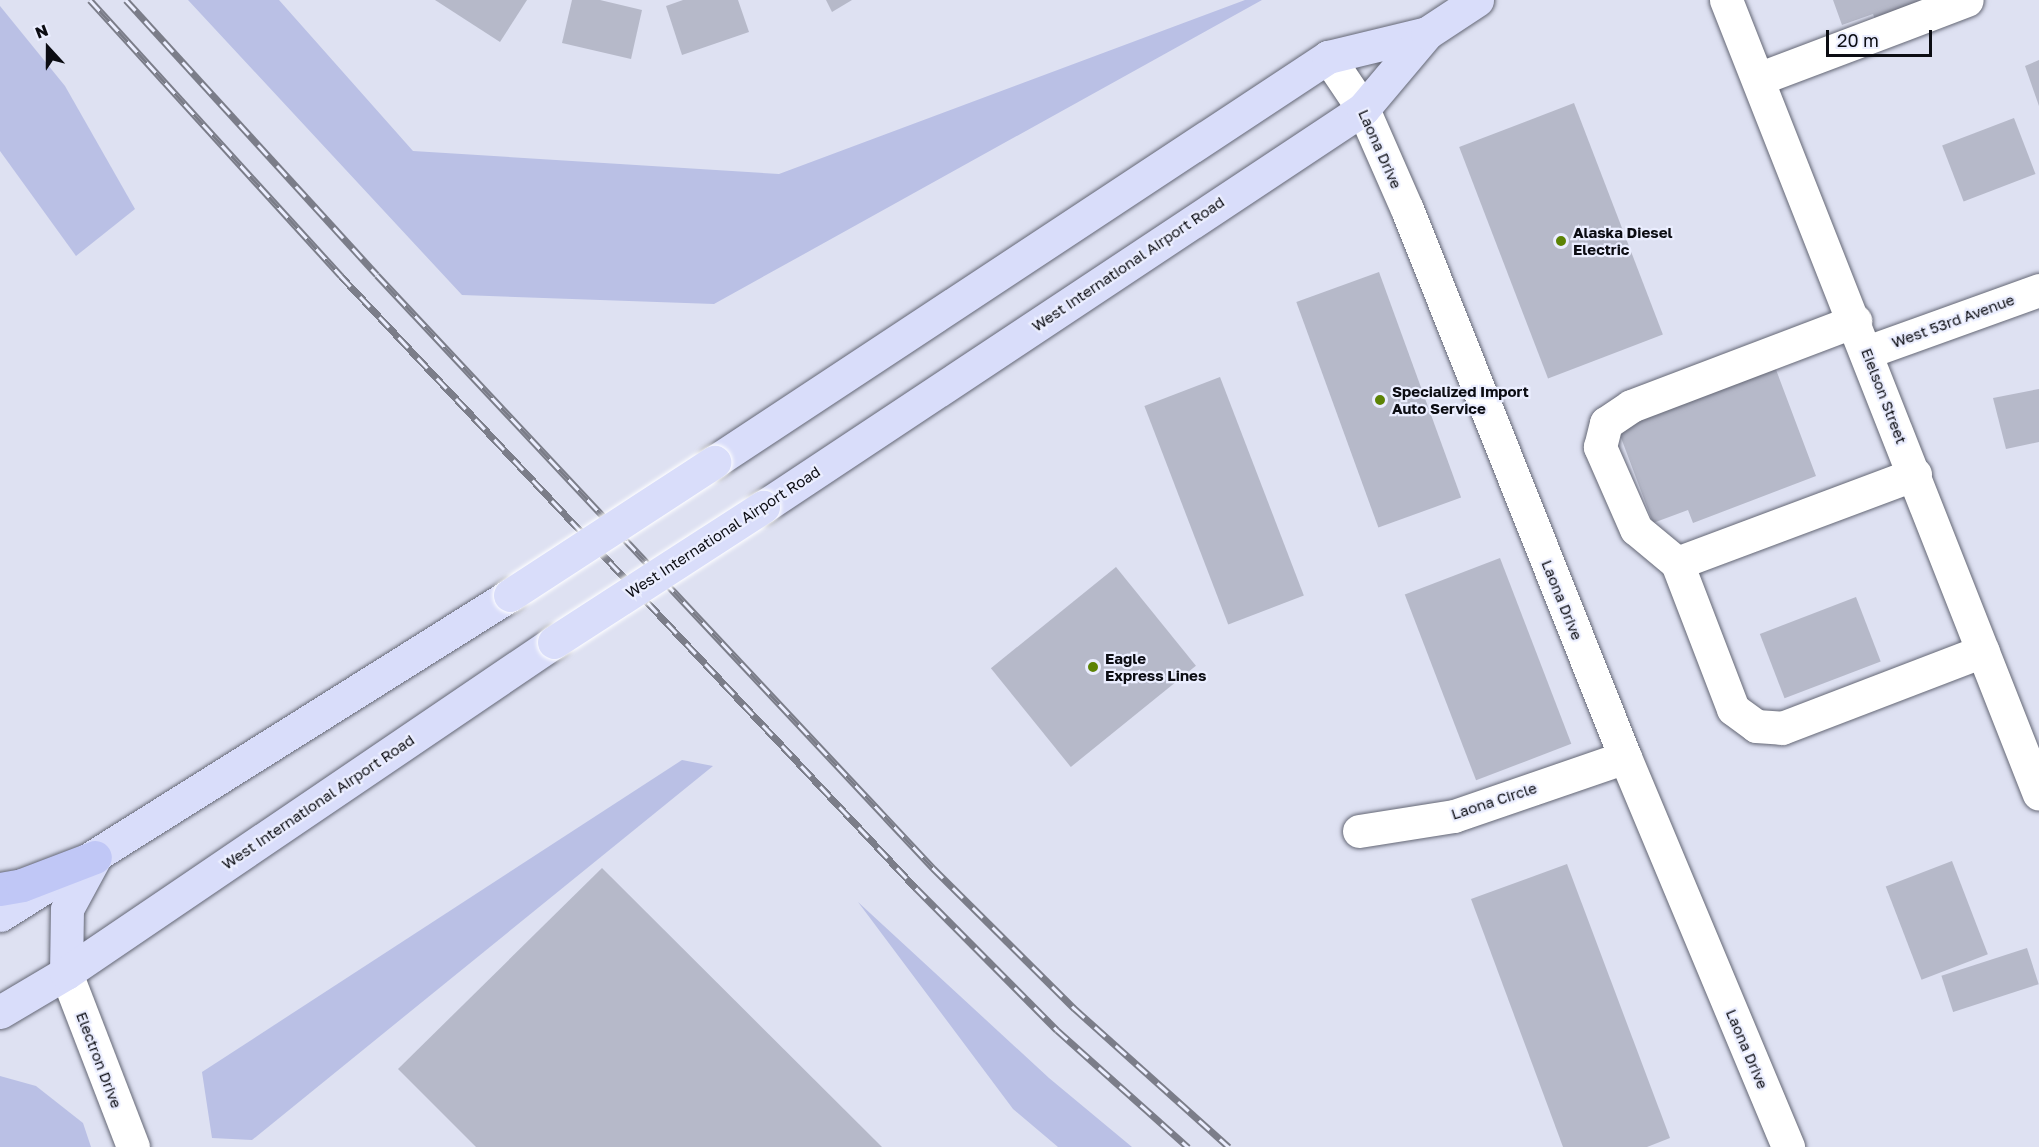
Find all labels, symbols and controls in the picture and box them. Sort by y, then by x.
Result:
north arrow [18,18,78,78]
scale bar [1829,18,1936,56]
text: N [32,20,51,43]
text: 20 m [1837,29,1879,51]
street label: Laona Drive [1355,107,1405,191]
street label: West International Airport Road [1028,193,1228,335]
place label: Alaska Diesel Electric [1573,223,1673,258]
marker: Alaska Diesel Electric [1554,234,1568,248]
street label: West 53rd Avenue [1889,290,2017,352]
street label: Eielson Street [1858,346,1910,446]
place label: Specialized Import Auto Service [1392,382,1529,417]
marker: Specialized Import Auto Service [1373,393,1387,407]
street label: West International Airport Road [622,462,824,602]
street label: Laona Drive [1538,557,1586,643]
place label: Eagle Express Lines [1105,649,1206,684]
marker: Eagle Express Lines [1086,660,1100,674]
street label: West International Airport Road [218,731,418,873]
street label: Laona Circle [1449,779,1539,823]
street label: Laona Drive [1722,1006,1772,1092]
street label: Electron Drive [72,1009,126,1111]

